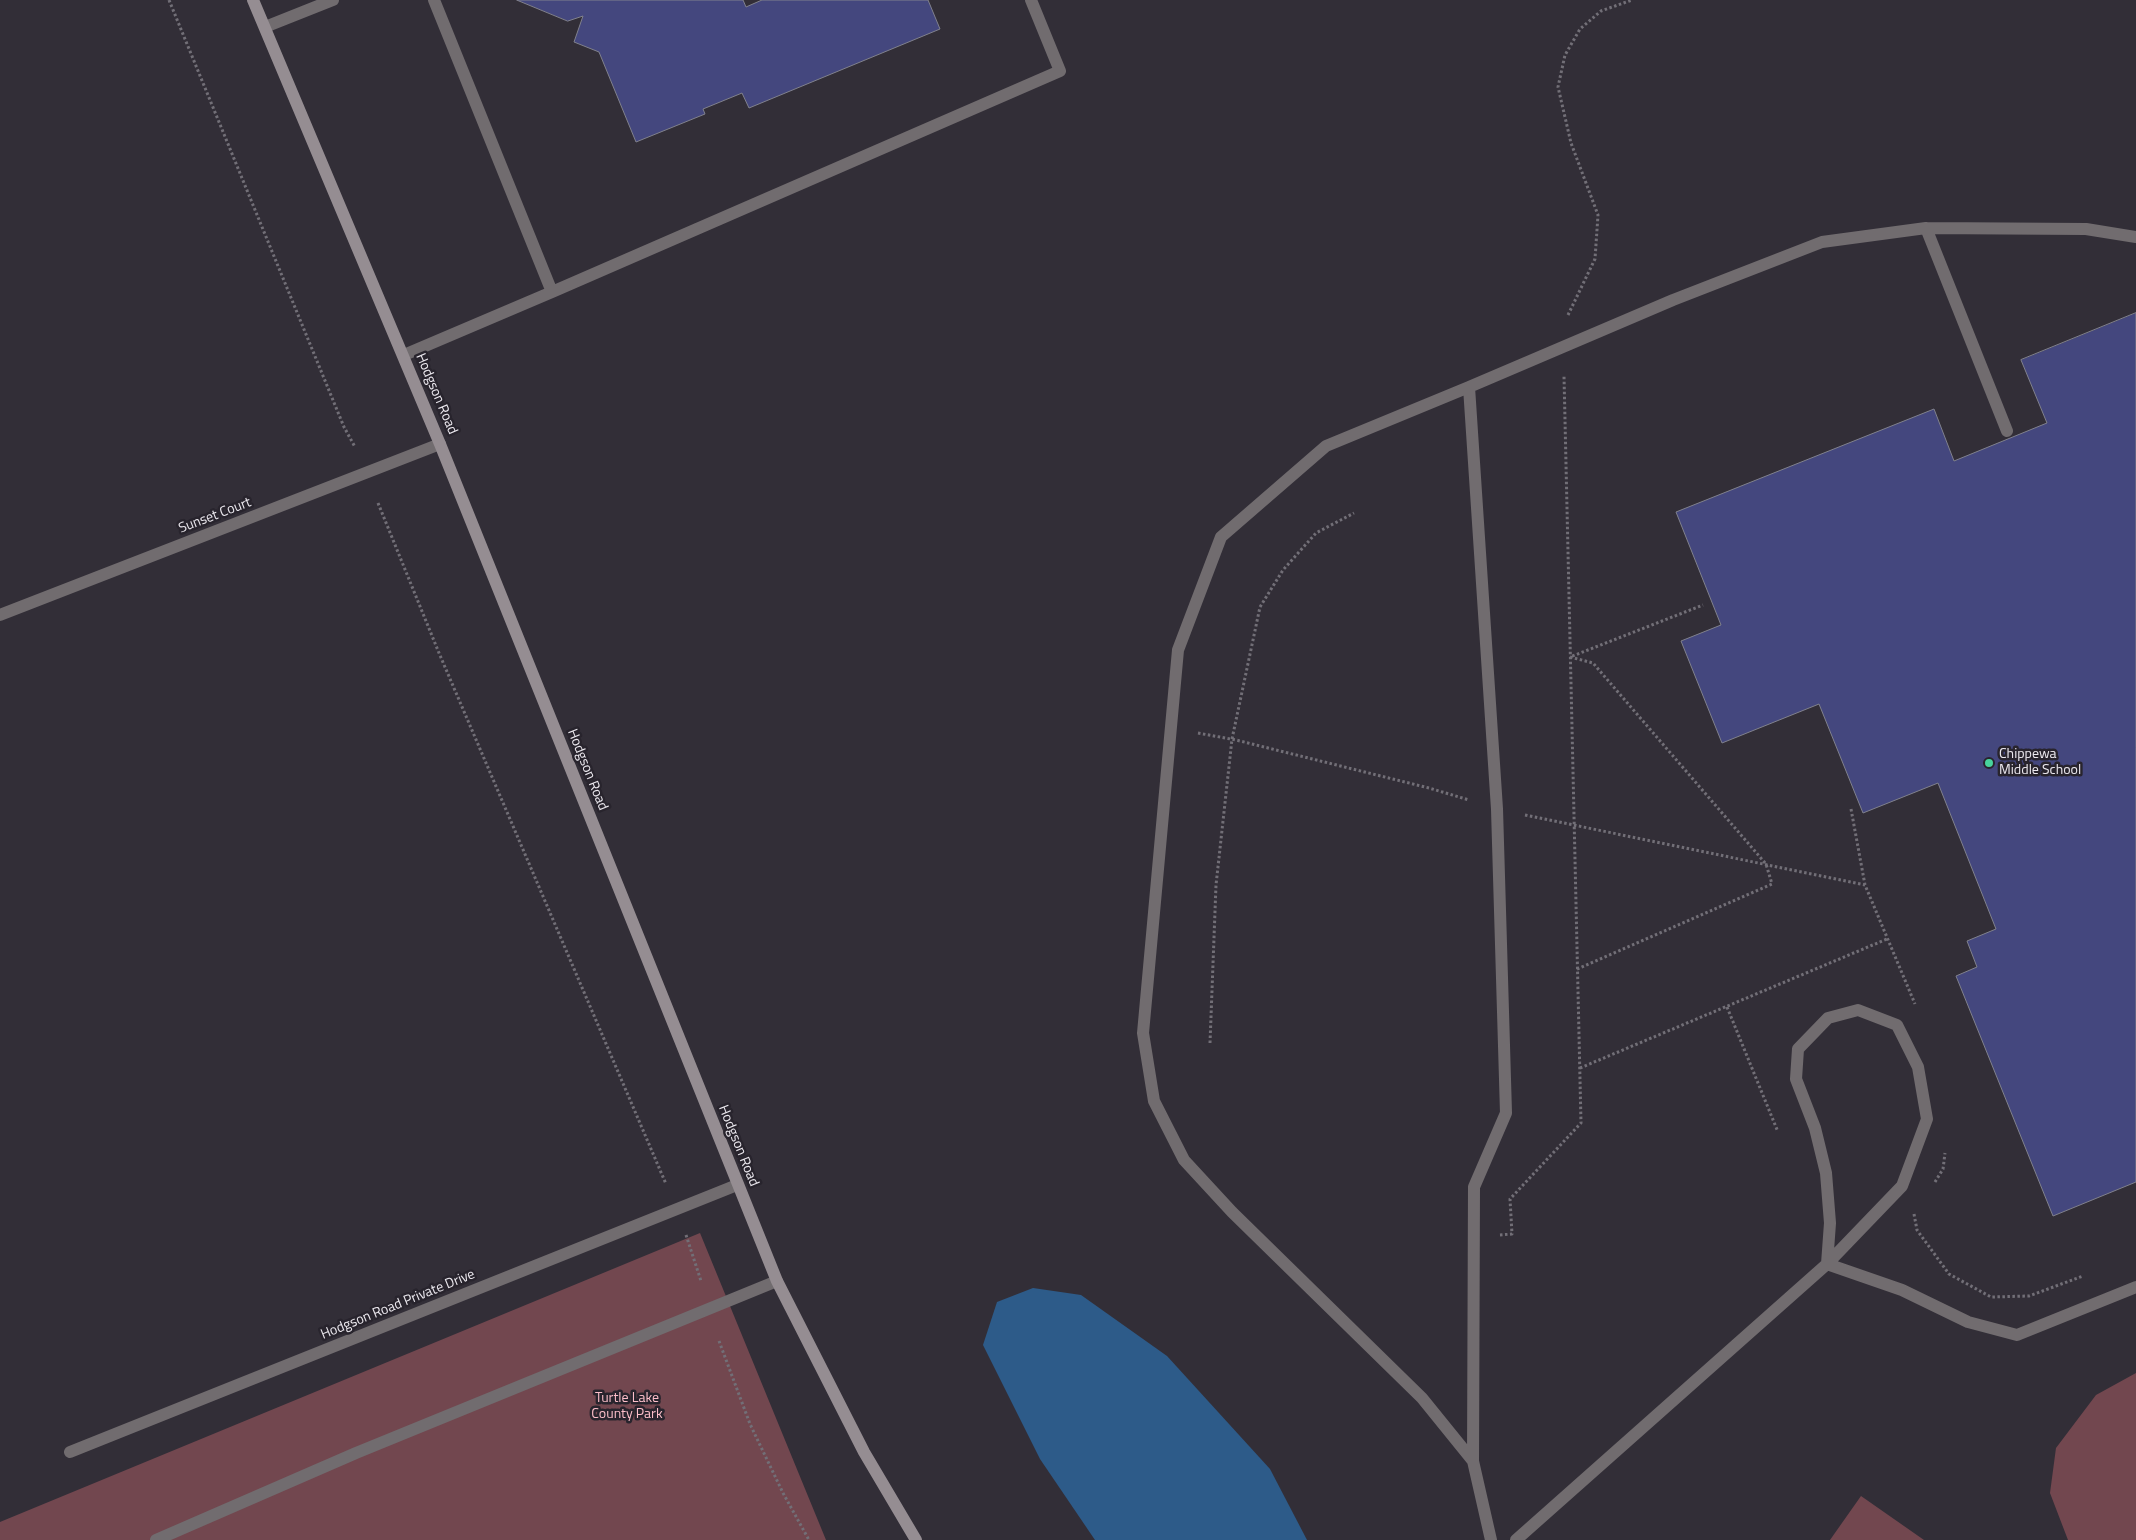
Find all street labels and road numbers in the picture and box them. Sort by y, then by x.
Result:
street label: Hodgson Road [411,351,461,437]
street label: Sunset Court [176,495,254,537]
street label: Hodgson Road [563,727,611,813]
street label: Hodgson Road [714,1103,762,1189]
street label: Hodgson Road Private Drive [318,1266,478,1344]

